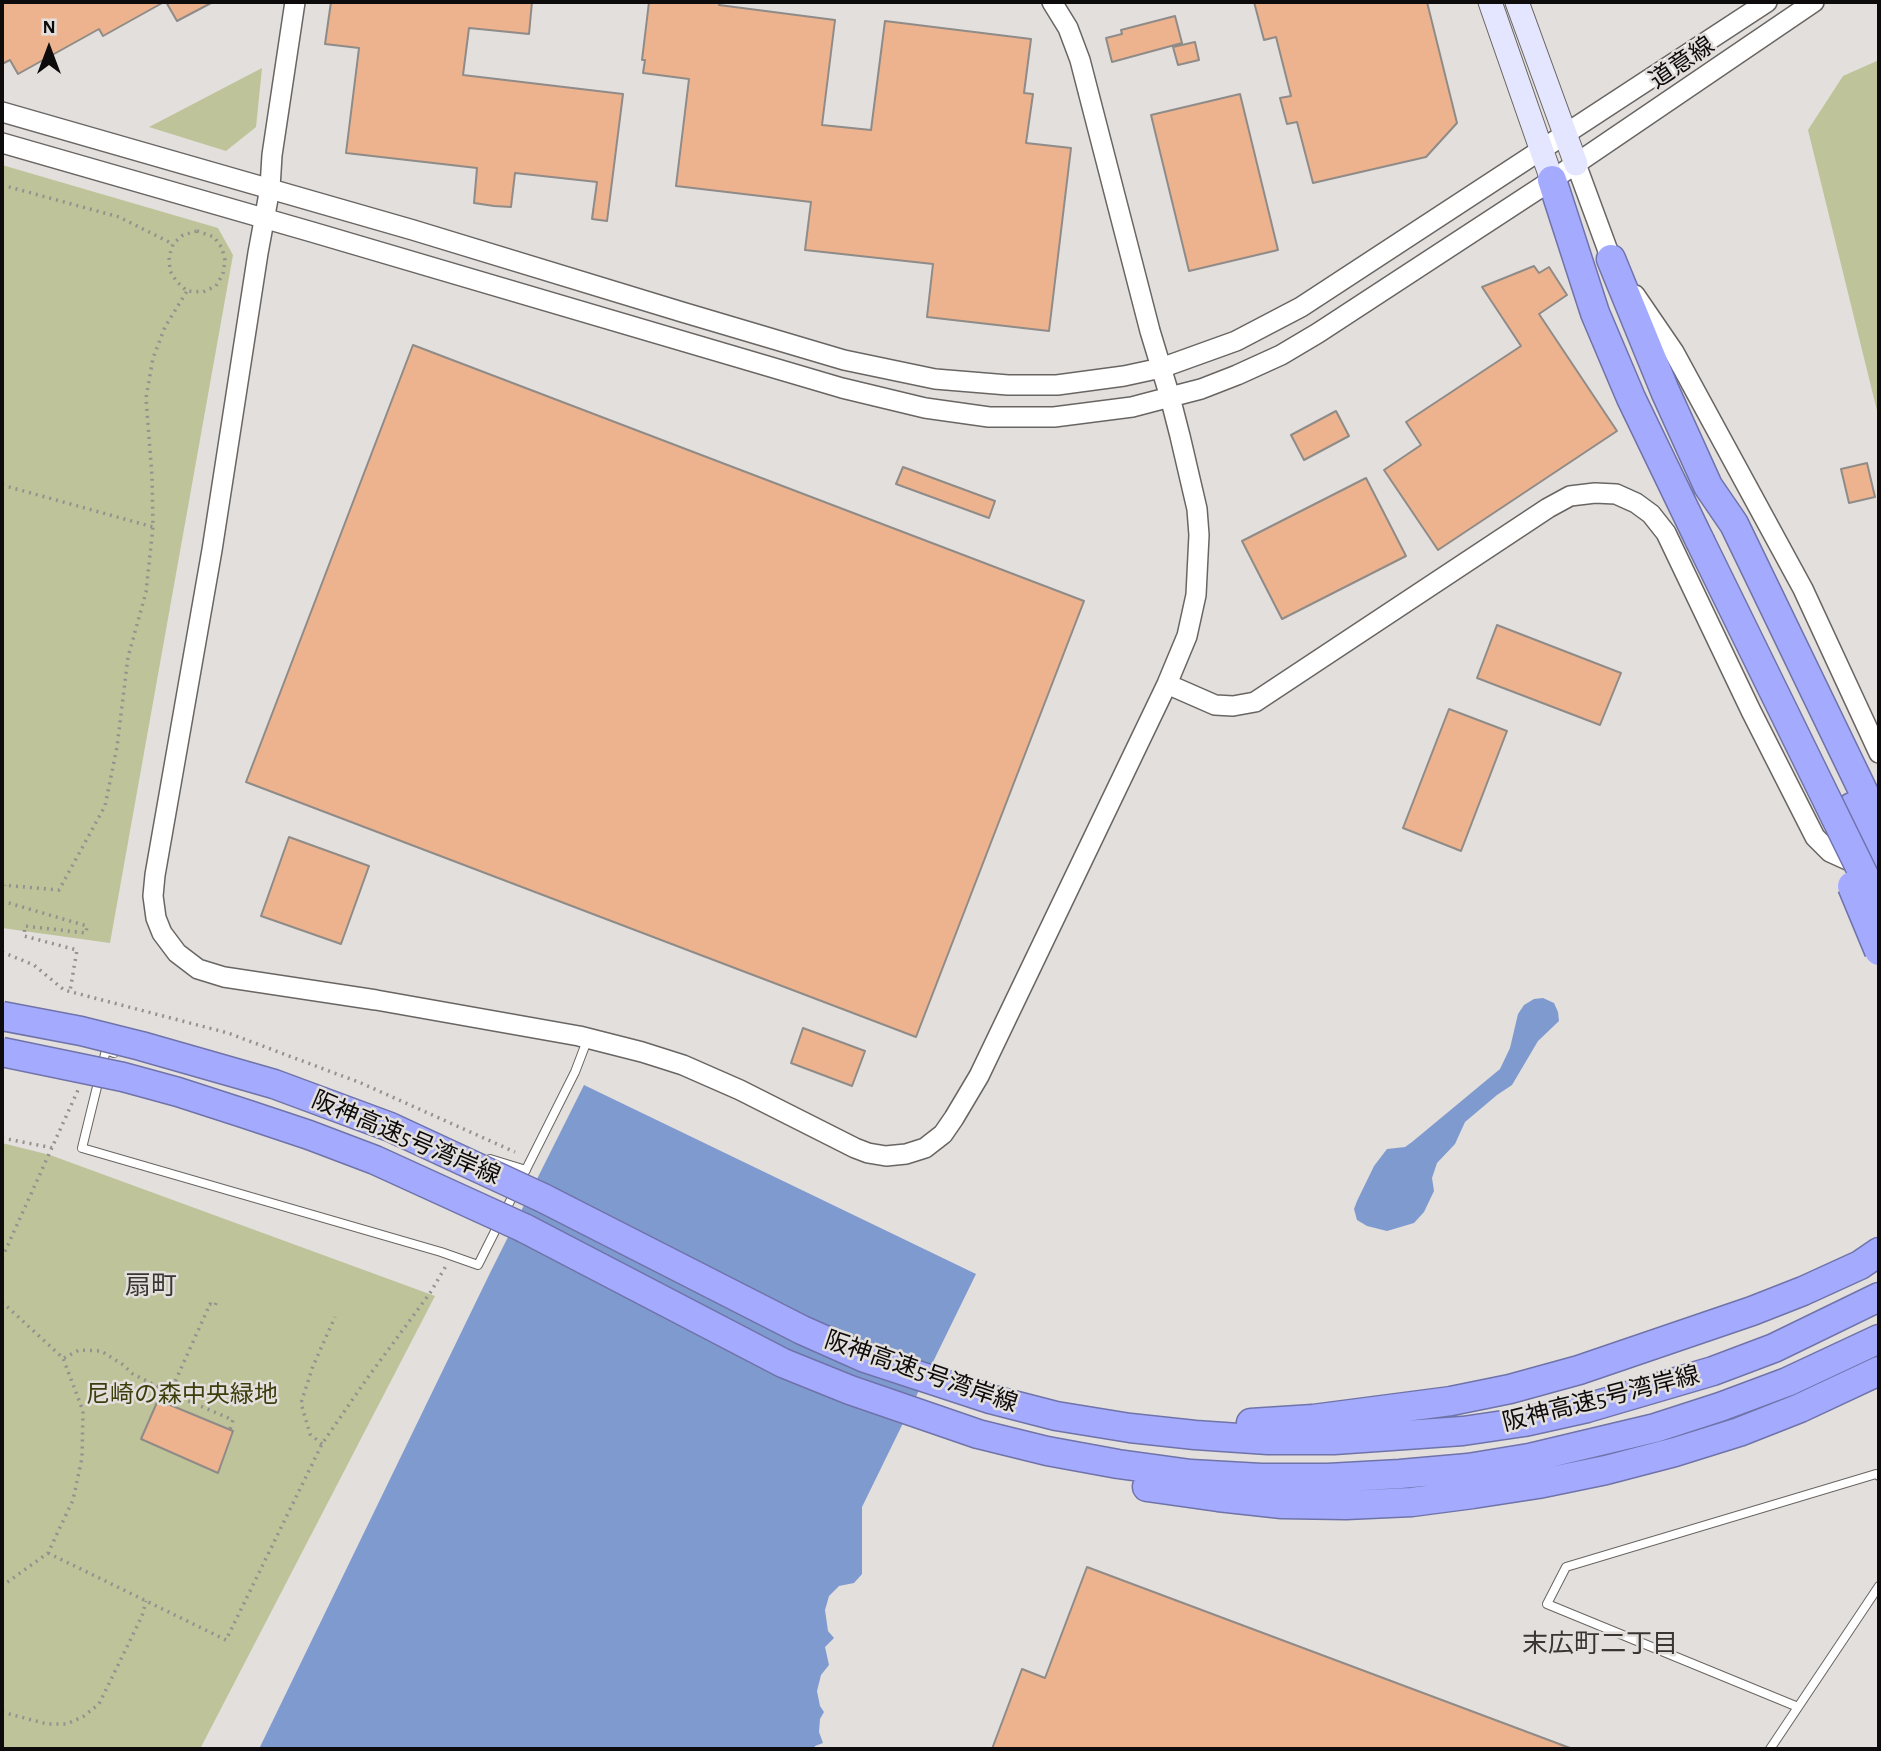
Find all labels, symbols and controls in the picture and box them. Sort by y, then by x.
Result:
north arrow [14,14,84,84]
text: N [42,18,56,37]
street label: 道意線 [1644,31,1720,95]
street label: 阪神高速5号湾岸線 [307,1085,505,1191]
district label: 扇町 [125,1270,177,1302]
street label: 阪神高速5号湾岸線 [821,1325,1021,1419]
street label: 阪神高速5号湾岸線 [1500,1361,1702,1437]
park label: 尼崎の森中央緑地 [86,1381,278,1409]
district label: 末広町二丁目 [1522,1628,1678,1660]

